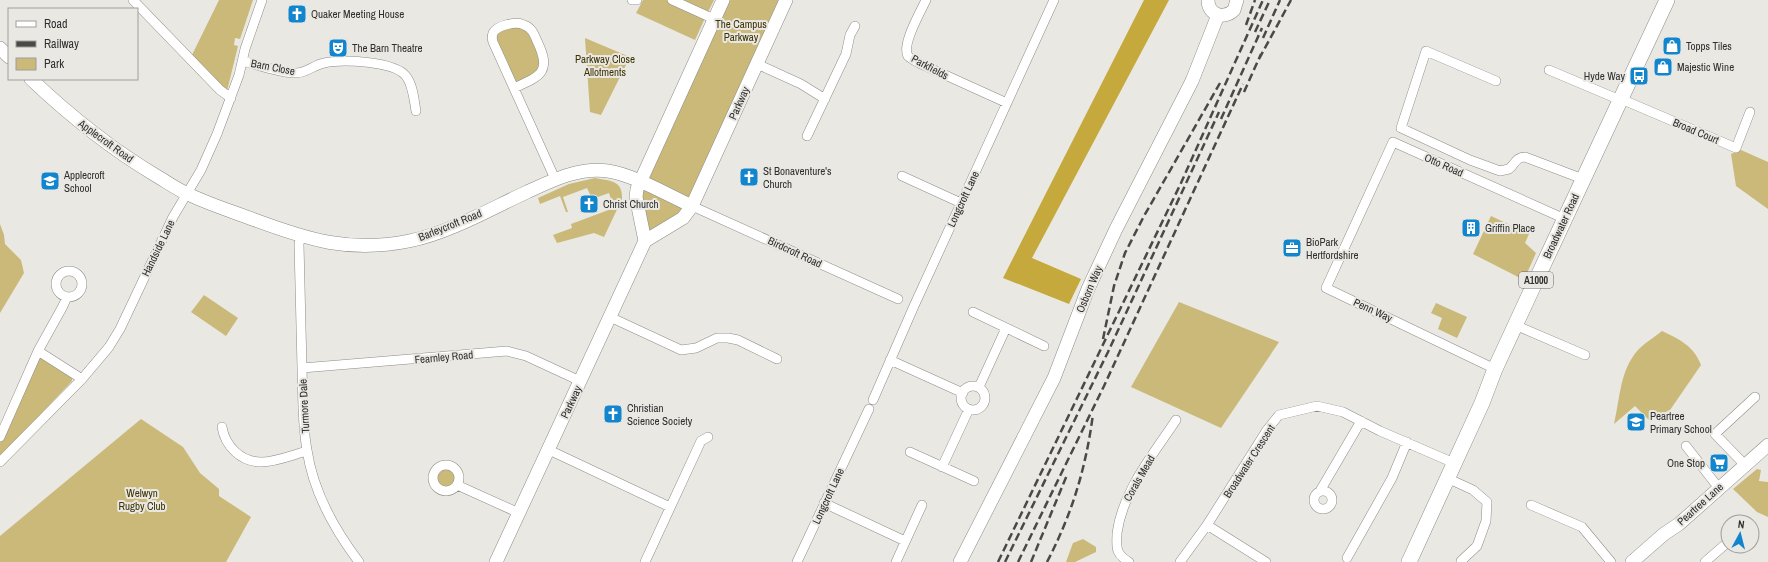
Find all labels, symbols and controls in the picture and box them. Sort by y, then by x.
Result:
church icon: Quaker Meeting House [286,3,308,25]
place label: Quaker Meeting House [311,7,404,21]
legend [8,8,138,80]
text: Road [44,16,68,32]
park label: The Campus Parkway [715,17,767,44]
shop icon: Topps Tiles [1661,35,1683,57]
text: Railway [44,36,79,52]
theatre icon: The Barn Theatre [327,37,349,59]
place label: Topps Tiles [1686,39,1732,53]
place label: The Barn Theatre [352,41,423,55]
street label: Parkfields [909,51,951,83]
park label: Parkway Close Allotments [575,52,635,79]
text: Park [44,56,64,72]
street label: Barn Close [250,56,296,78]
shop icon: Majestic Wine [1652,56,1674,78]
place label: Majestic Wine [1677,60,1734,74]
bus stop icon: Hyde Way [1628,65,1650,87]
place label: Hyde Way [1584,69,1625,83]
street label: Parkway [726,84,753,122]
street label: Broad Court [1671,115,1722,147]
street label: Applecroft Road [75,116,136,166]
street label: Otto Road [1422,150,1466,180]
place label: St Bonaventure's Church [763,164,832,191]
church icon: St Bonaventure's Church [738,166,760,188]
place label: Applecroft School [63,168,105,195]
street label: Longcroft Lane [944,169,982,229]
school or university icon: Applecroft School [39,170,61,192]
street label: Broadwater Road [1540,191,1582,261]
church icon: Christ Church [578,193,600,215]
place label: Christ Church [603,197,659,211]
street label: Barleycroft Road [416,206,484,244]
street label: Handside Lane [138,217,178,279]
building icon: Griffin Place [1460,217,1482,239]
place label: Griffin Place [1485,221,1535,235]
street label: Birdcroft Road [766,233,824,271]
place label: BioPark Hertfordshire [1306,235,1359,262]
office icon: BioPark Hertfordshire [1281,237,1303,259]
street label: Osborn Way [1073,263,1105,315]
road number: A1000 [1519,272,1553,288]
street label: Penn Way [1351,295,1395,325]
street label: Fearnley Road [414,347,474,367]
street label: Turmore Dale [296,378,312,434]
street label: Parkway [557,383,585,421]
place label: Christian Science Society [627,401,693,428]
church icon: Christian Science Society [602,403,624,425]
place label: Peartree Primary School [1650,409,1712,436]
school or university icon: Peartree Primary School [1625,411,1647,433]
street label: Broadwater Crescent [1220,421,1278,500]
street label: Corals Mead [1120,452,1158,504]
supermarket icon: One Stop [1708,452,1730,474]
place label: One Stop [1667,456,1705,470]
street label: Longcroft Lane [809,466,847,526]
street label: Peartree Lane [1674,480,1726,528]
park label: Welwyn Rugby Club [118,486,166,513]
north arrow [1720,514,1760,554]
text: N [1737,517,1745,531]

